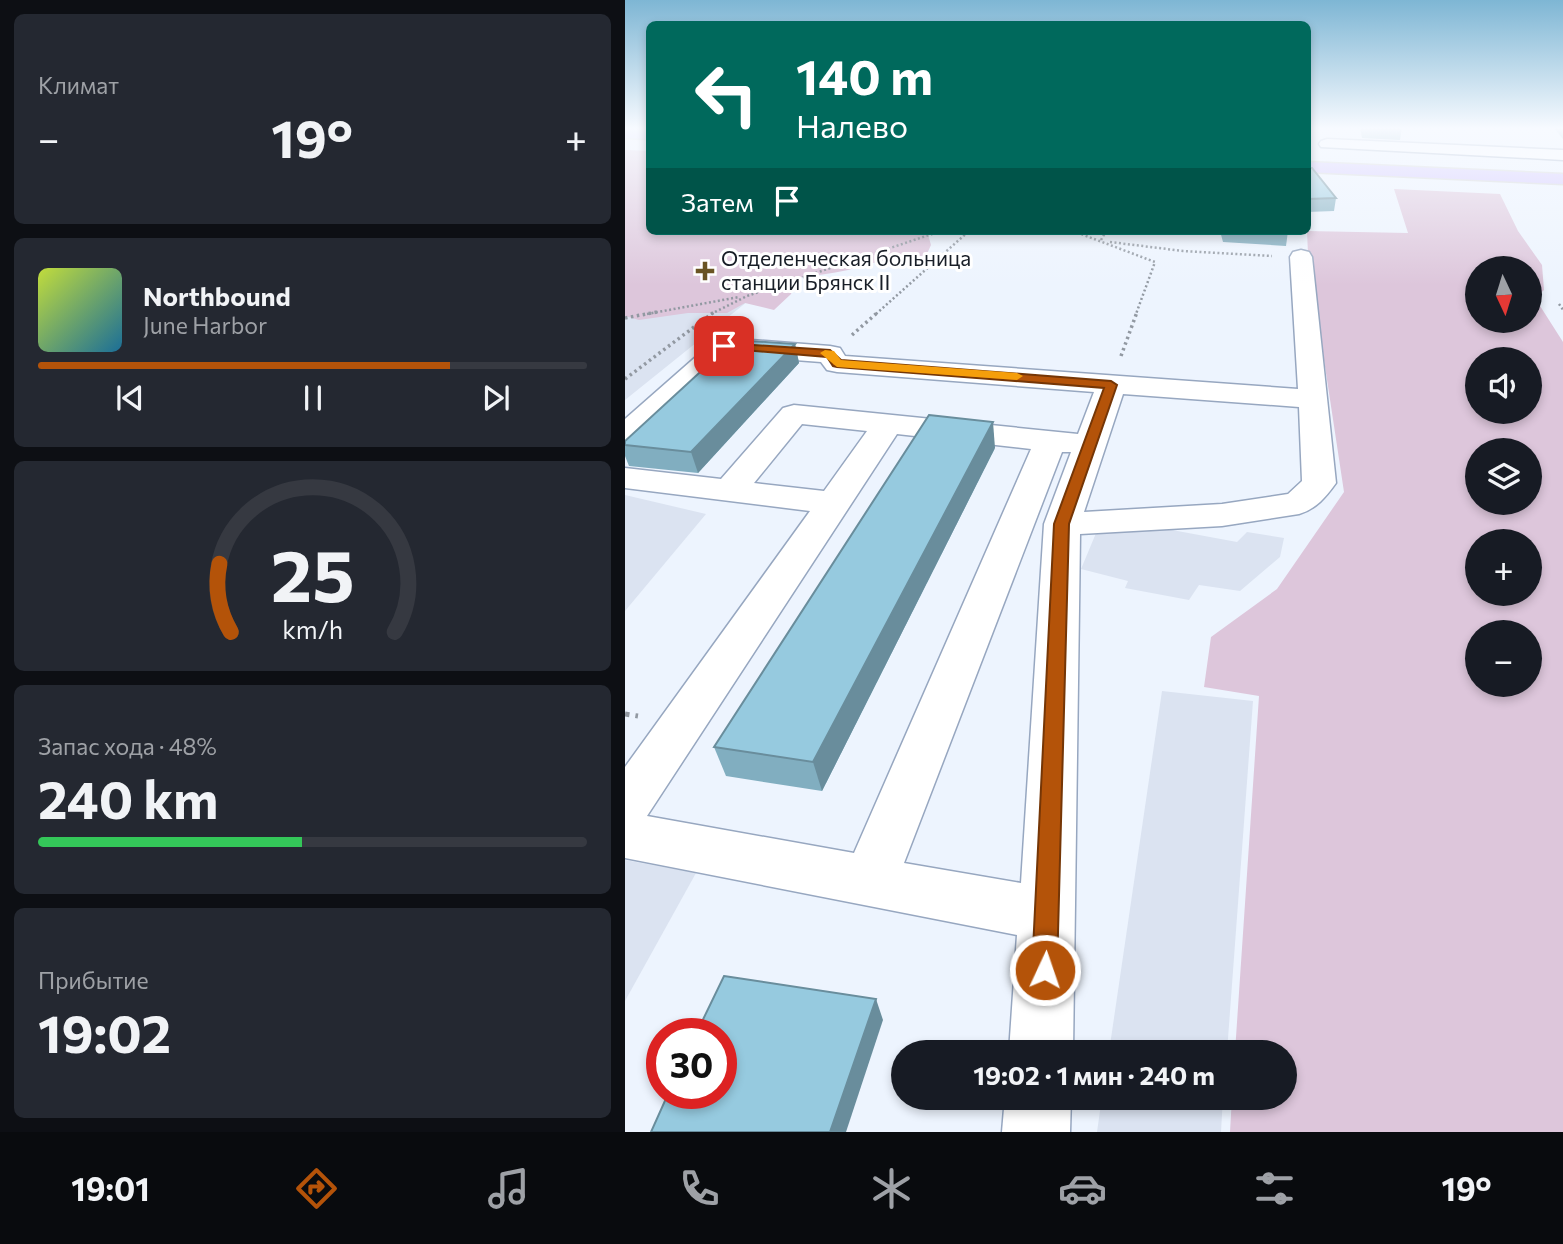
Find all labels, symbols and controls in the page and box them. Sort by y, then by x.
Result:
text: 140 m [796,45,933,105]
icon: left [681,49,772,140]
text: Климат [38,71,119,99]
text: 19° [271,105,353,169]
text: Налево [796,105,908,145]
text: − [38,114,60,161]
text: + [565,114,587,161]
icon: arrive [768,182,806,220]
text: Затем [681,186,754,217]
place label: Отделенческая больница станции Брянск II [721,245,971,294]
north arrow [1465,256,1542,332]
map controls [1465,256,1542,697]
marker: Отделенческая больница станции Брянск II [695,261,715,281]
text: Northbound [143,280,291,311]
text: June Harbor [143,311,267,339]
pin [694,316,754,376]
icon: arrive [705,327,743,365]
button: sound [1465,347,1542,424]
icon: previous [111,379,149,417]
icon: pause [294,379,332,417]
icon: next [477,379,515,417]
button: layers [1465,438,1542,515]
text: 25 [271,528,354,617]
button: + [1465,529,1542,606]
text: km/h [282,614,343,644]
button: − [1465,620,1542,697]
text: Запас хода · 48% [38,732,217,760]
text: 240 km [38,766,218,830]
position arrow [1008,933,1082,1007]
text: Прибытие [38,966,149,994]
text: 19:02 [38,1000,171,1064]
speed limit sign: 30 [646,1018,737,1109]
text: 19:02 · 1 мин · 240 m [973,1059,1215,1090]
icon: directions [292,1164,341,1213]
icon: music [484,1164,533,1213]
icon: phone [675,1164,724,1213]
icon: climate [867,1164,916,1213]
icon: car [1058,1164,1107,1213]
icon: filters [1250,1164,1299,1213]
text: 19:01 [71,1168,150,1208]
text: 19° [1441,1168,1492,1208]

